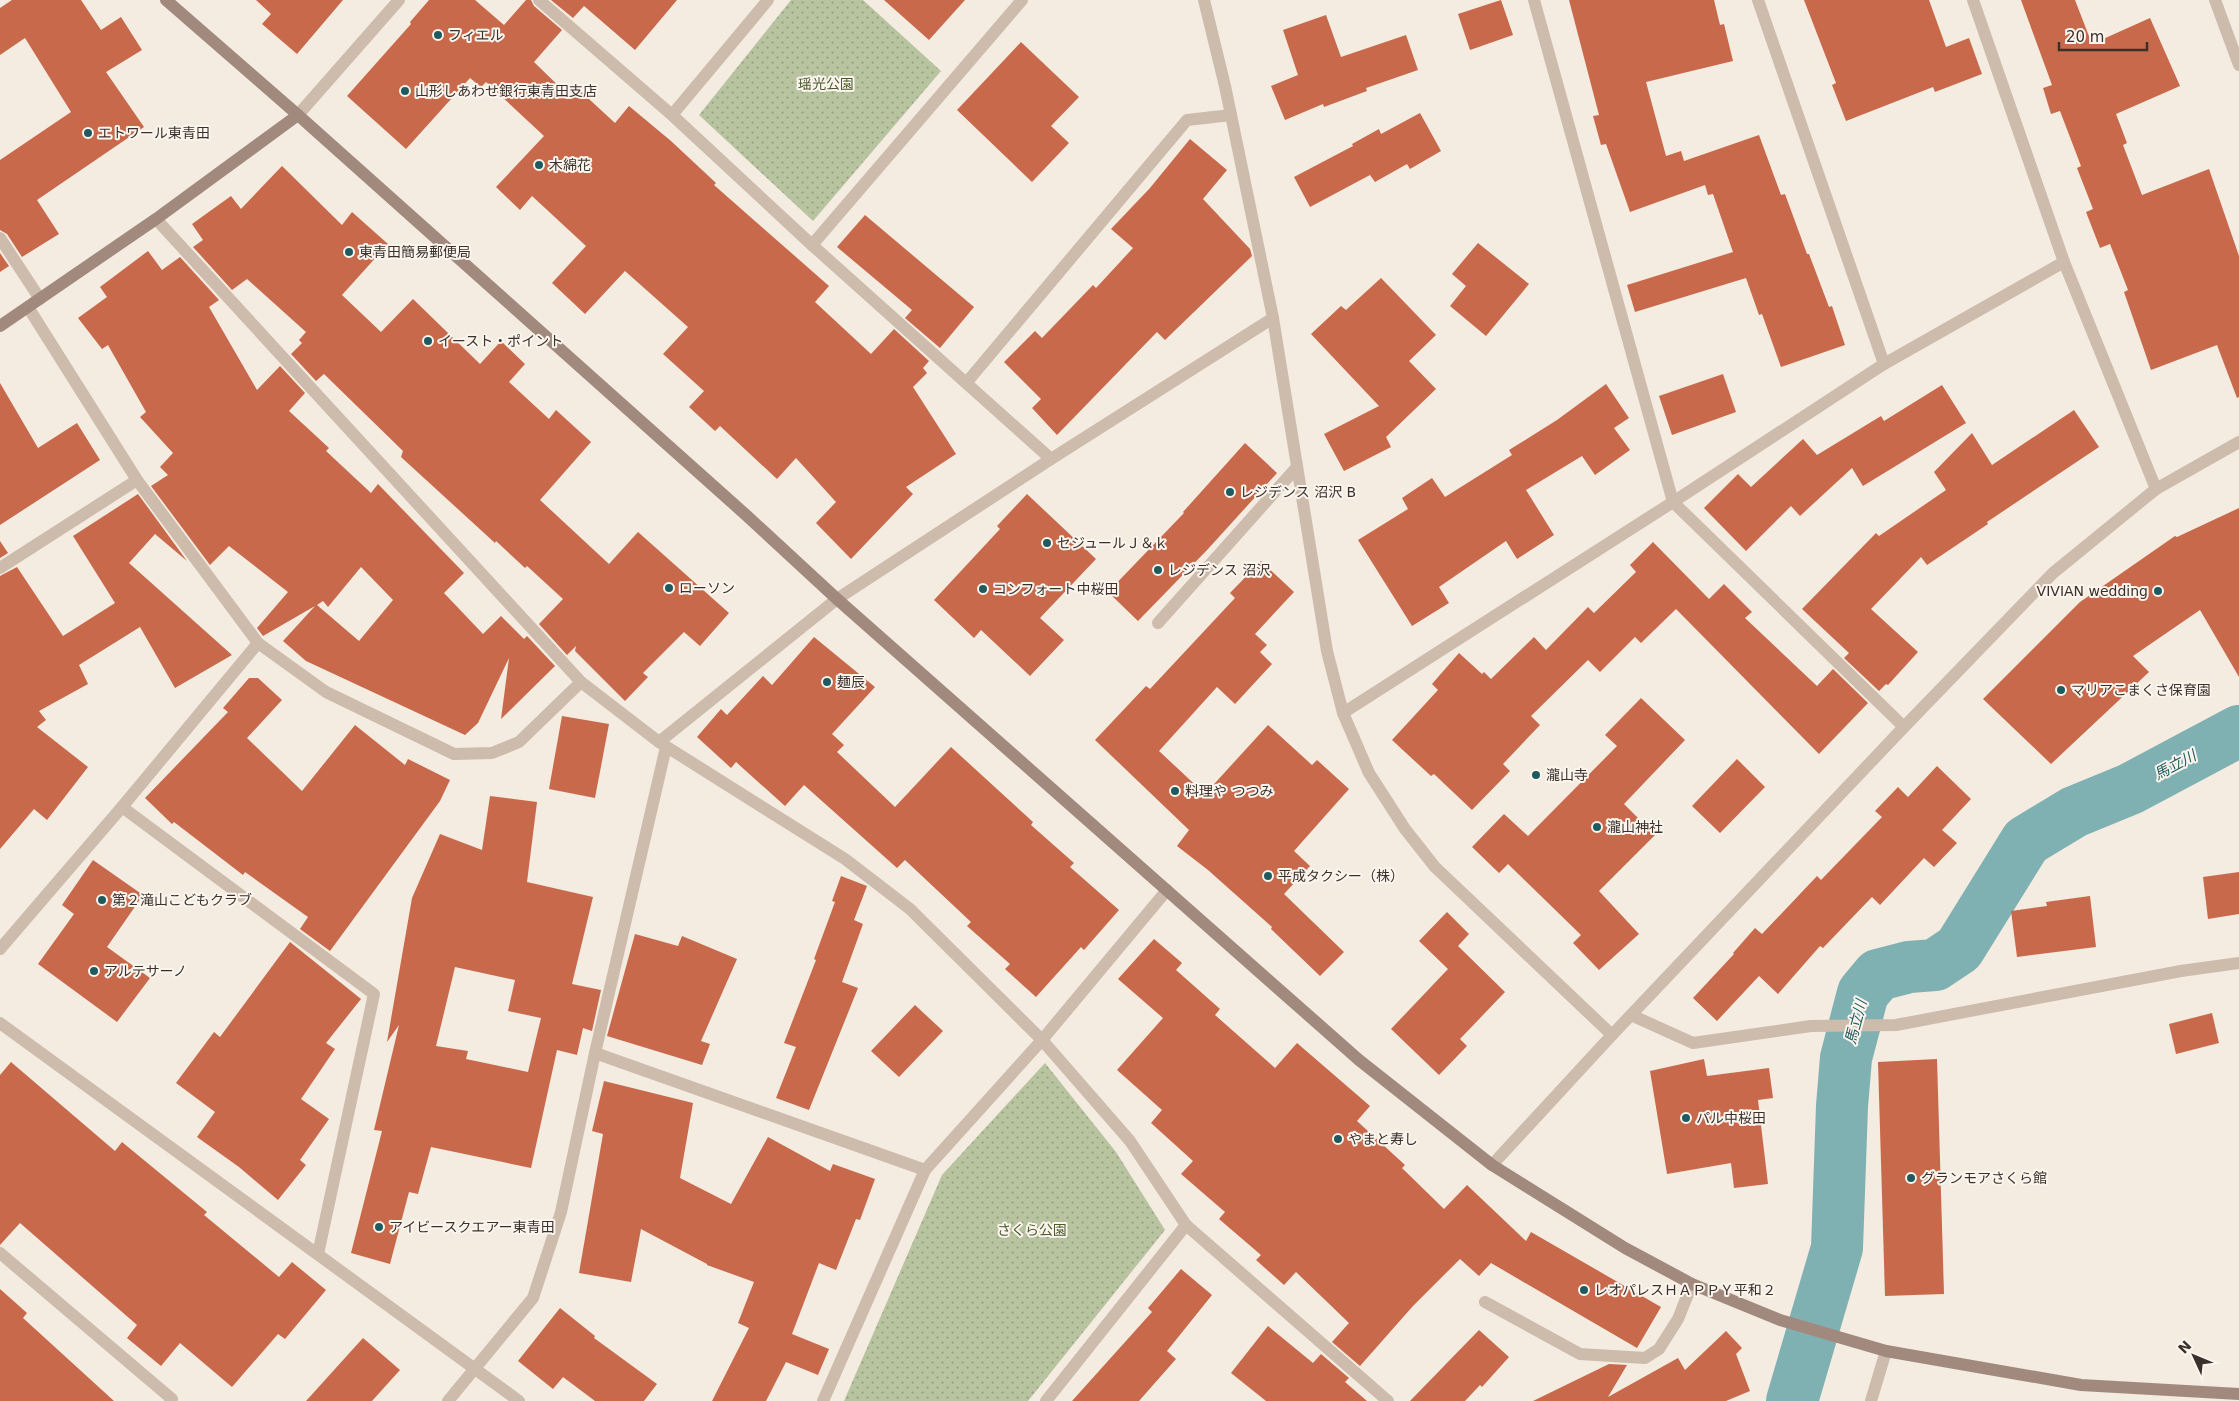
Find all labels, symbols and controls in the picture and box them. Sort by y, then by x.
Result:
scale bar [2059,20,2146,52]
place label: フィエル [448,27,504,43]
text: 20 m [2066,28,2104,46]
marker: フィエル [432,29,444,41]
park label: 瑶光公園 [798,76,854,92]
place label: 山形しあわせ銀行東青田支店 [415,83,597,99]
marker: 山形しあわせ銀行東青田支店 [399,85,411,97]
place label: エトワール東青田 [98,125,210,141]
marker: エトワール東青田 [82,127,94,139]
place label: 木綿花 [549,157,591,173]
marker: 木綿花 [533,159,545,171]
place label: 東青田簡易郵便局 [359,244,471,260]
marker: 東青田簡易郵便局 [343,246,355,258]
place label: イースト・ポイント [438,333,563,349]
marker: イースト・ポイント [422,335,434,347]
place label: レジデンス 沼沢 B [1240,484,1356,500]
marker: レジデンス 沼沢 B [1224,486,1236,498]
place label: セジュールＪ＆ｋ [1057,535,1168,551]
marker: セジュールＪ＆ｋ [1041,537,1053,549]
place label: レジデンス 沼沢 [1168,562,1270,578]
marker: レジデンス 沼沢 [1152,564,1164,576]
place label: ローソン [679,580,735,596]
place label: コンフォート中桜田 [993,581,1119,597]
marker: ローソン [663,582,675,594]
marker: コンフォート中桜田 [977,583,989,595]
place label: VIVIAN wedding [2037,583,2148,599]
marker: VIVIAN wedding [2152,585,2164,597]
place label: 麺辰 [837,674,865,690]
marker: 麺辰 [821,676,833,688]
place label: マリアこまくさ保育園 [2071,682,2211,698]
marker: マリアこまくさ保育園 [2055,684,2067,696]
water label: 馬立川 [2151,746,2201,784]
place label: 瀧山寺 [1546,767,1588,783]
marker: 瀧山寺 [1530,769,1542,781]
place label: 料理や つつみ [1185,783,1273,799]
marker: 料理や つつみ [1169,785,1181,797]
place label: 瀧山神社 [1607,819,1663,835]
marker: 瀧山神社 [1591,821,1603,833]
place label: 平成タクシー（株） [1278,868,1404,884]
marker: 平成タクシー（株） [1262,870,1274,882]
place label: 第２滝山こどもクラブ [112,892,252,908]
marker: 第２滝山こどもクラブ [96,894,108,906]
place label: アルテサーノ [104,963,187,979]
marker: アルテサーノ [88,965,100,977]
water label: 馬立川 [1841,996,1871,1046]
place label: パル中桜田 [1696,1110,1766,1126]
marker: パル中桜田 [1680,1112,1692,1124]
place label: やまと寿し [1348,1131,1418,1147]
marker: やまと寿し [1332,1133,1344,1145]
place label: グランモアさくら館 [1921,1170,2047,1186]
marker: グランモアさくら館 [1905,1172,1917,1184]
place label: アイビースクエアー東青田 [389,1219,555,1235]
marker: アイビースクエアー東青田 [373,1221,385,1233]
park label: さくら公園 [997,1222,1067,1238]
place label: レオパレスＨＡＰＰＹ平和２ [1594,1282,1776,1298]
marker: レオパレスＨＡＰＰＹ平和２ [1578,1284,1590,1296]
north arrow [2169,1331,2219,1381]
text: N [2175,1337,2194,1357]

